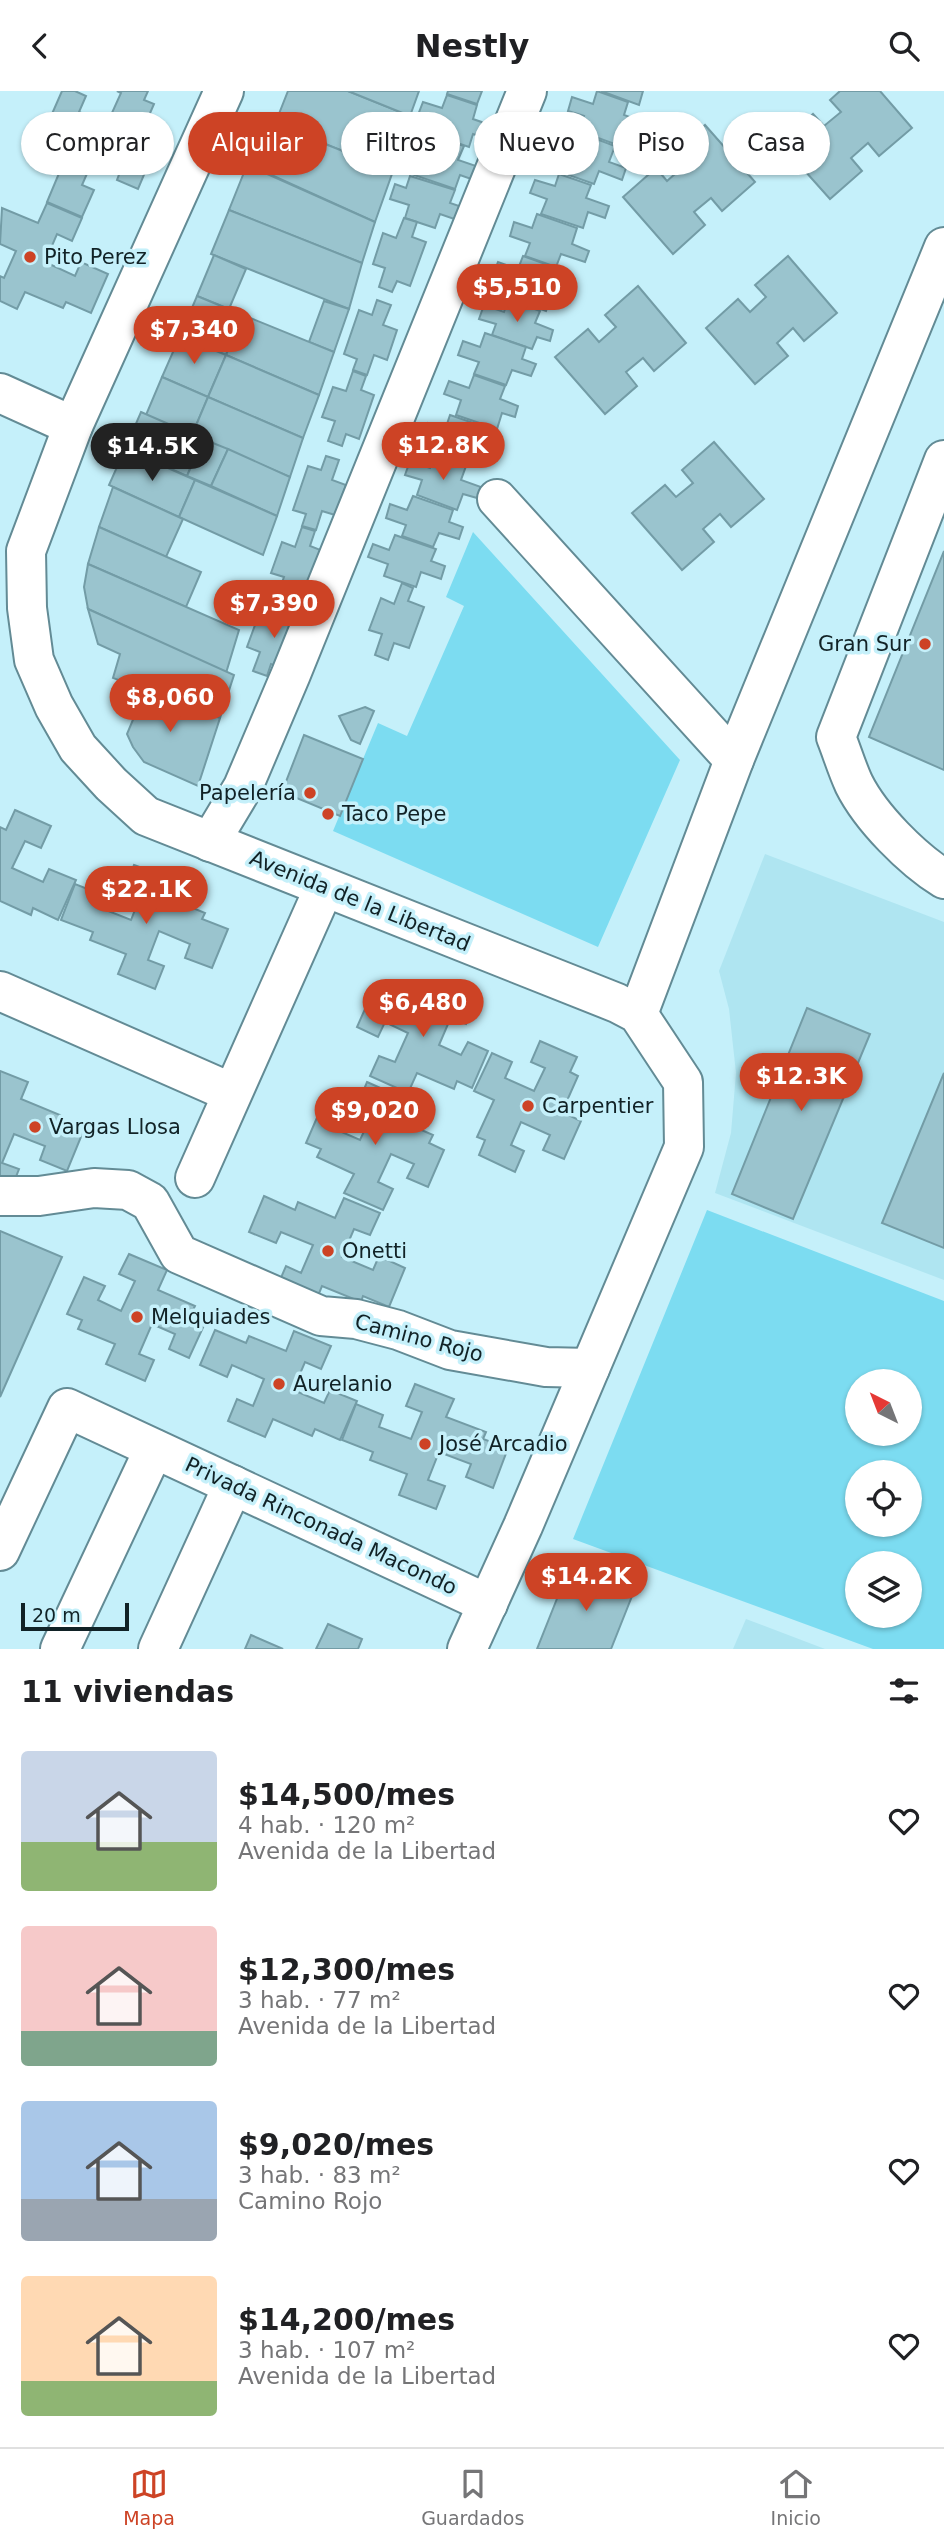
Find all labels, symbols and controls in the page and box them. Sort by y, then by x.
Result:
icon: back [21,27,59,65]
text: Nestly [415,27,529,65]
icon: search [885,27,923,65]
chip: Comprar [21,112,174,175]
chip: Alquilar [188,112,327,175]
chip: Filtros [341,112,460,175]
chip: Nuevo [474,112,599,175]
chip: Piso [613,112,709,175]
chip: Casa [723,112,830,175]
place label: Pito Perez [44,245,147,269]
marker: Pito Perez [22,249,38,265]
pin: $5,510 [460,265,574,324]
text: $5,510 [473,274,561,300]
pin: $7,340 [137,307,251,366]
text: $7,340 [150,316,238,342]
pin: $14.5K [95,423,209,483]
pin: $12.8K [386,423,500,482]
text: $12.8K [398,432,488,458]
text: $14.5K [107,433,197,459]
pin: $7,390 [217,581,331,640]
text: $7,390 [230,590,318,616]
place label: Gran Sur [818,632,911,656]
marker: Gran Sur [917,636,933,652]
pin: $8,060 [113,675,227,734]
text: $8,060 [126,684,214,710]
place label: Papelería [199,781,296,805]
marker: Papelería [302,785,318,801]
place label: Taco Pepe [341,802,446,826]
marker: Taco Pepe [320,806,336,822]
street label: Avenida de la Libertad [246,846,474,956]
pin: $22.1K [89,867,203,926]
text: $22.1K [101,876,191,902]
pin: $6,480 [366,979,480,1039]
text: $6,480 [379,989,467,1015]
pin: $12.3K [744,1053,858,1113]
text: $12.3K [756,1063,846,1089]
pin: $9,020 [318,1087,432,1147]
place label: Carpentier [542,1094,654,1118]
text: $9,020 [331,1097,419,1123]
marker: Carpentier [520,1098,536,1114]
place label: Vargas Llosa [49,1115,181,1139]
marker: Vargas Llosa [27,1119,43,1135]
place label: Onetti [342,1239,407,1263]
marker: Onetti [320,1243,336,1259]
place label: Melquiades [151,1305,270,1329]
marker: Melquiades [129,1309,145,1325]
street label: Camino Rojo [352,1309,486,1367]
north arrow [845,1369,922,1445]
map controls [845,1369,922,1628]
place label: Aurelanio [293,1372,392,1396]
marker: Aurelanio [271,1376,287,1392]
place label: José Arcadio [437,1432,568,1456]
marker: José Arcadio [417,1436,433,1452]
street label: Privada Rinconada Macondo [181,1452,461,1600]
button: locate [845,1460,922,1537]
button: layers [845,1551,922,1628]
pin: $14.2K [529,1553,643,1613]
text: $14.2K [541,1563,631,1589]
scale bar [21,1600,130,1632]
text: 20 m [32,1604,81,1626]
icon: filters [885,1672,923,1710]
text: 11 viviendas [21,1674,234,1709]
text: $14,500/mes [238,1777,455,1812]
icon: home [77,1779,161,1863]
icon: heart [885,1802,923,1840]
text: 4 hab. · 120 m² [238,1812,415,1838]
text: Avenida de la Libertad [238,1838,496,1864]
text: $12,300/mes [238,1952,455,1987]
icon: home [77,1954,161,2038]
icon: heart [885,1977,923,2015]
text: 3 hab. · 77 m² [238,1987,401,2013]
text: Avenida de la Libertad [238,2013,496,2039]
text: $9,020/mes [238,2127,434,2162]
icon: home [77,2129,161,2213]
icon: heart [885,2152,923,2190]
text: 3 hab. · 83 m² [238,2162,401,2188]
text: Camino Rojo [238,2188,382,2214]
text: $14,200/mes [238,2302,455,2337]
icon: home [77,2304,161,2388]
icon: heart [885,2327,923,2365]
text: 3 hab. · 107 m² [238,2337,415,2363]
text: Avenida de la Libertad [238,2363,496,2389]
tab: Mapa [123,2465,175,2529]
tab: Guardados [421,2465,524,2529]
tab: Inicio [771,2465,821,2529]

